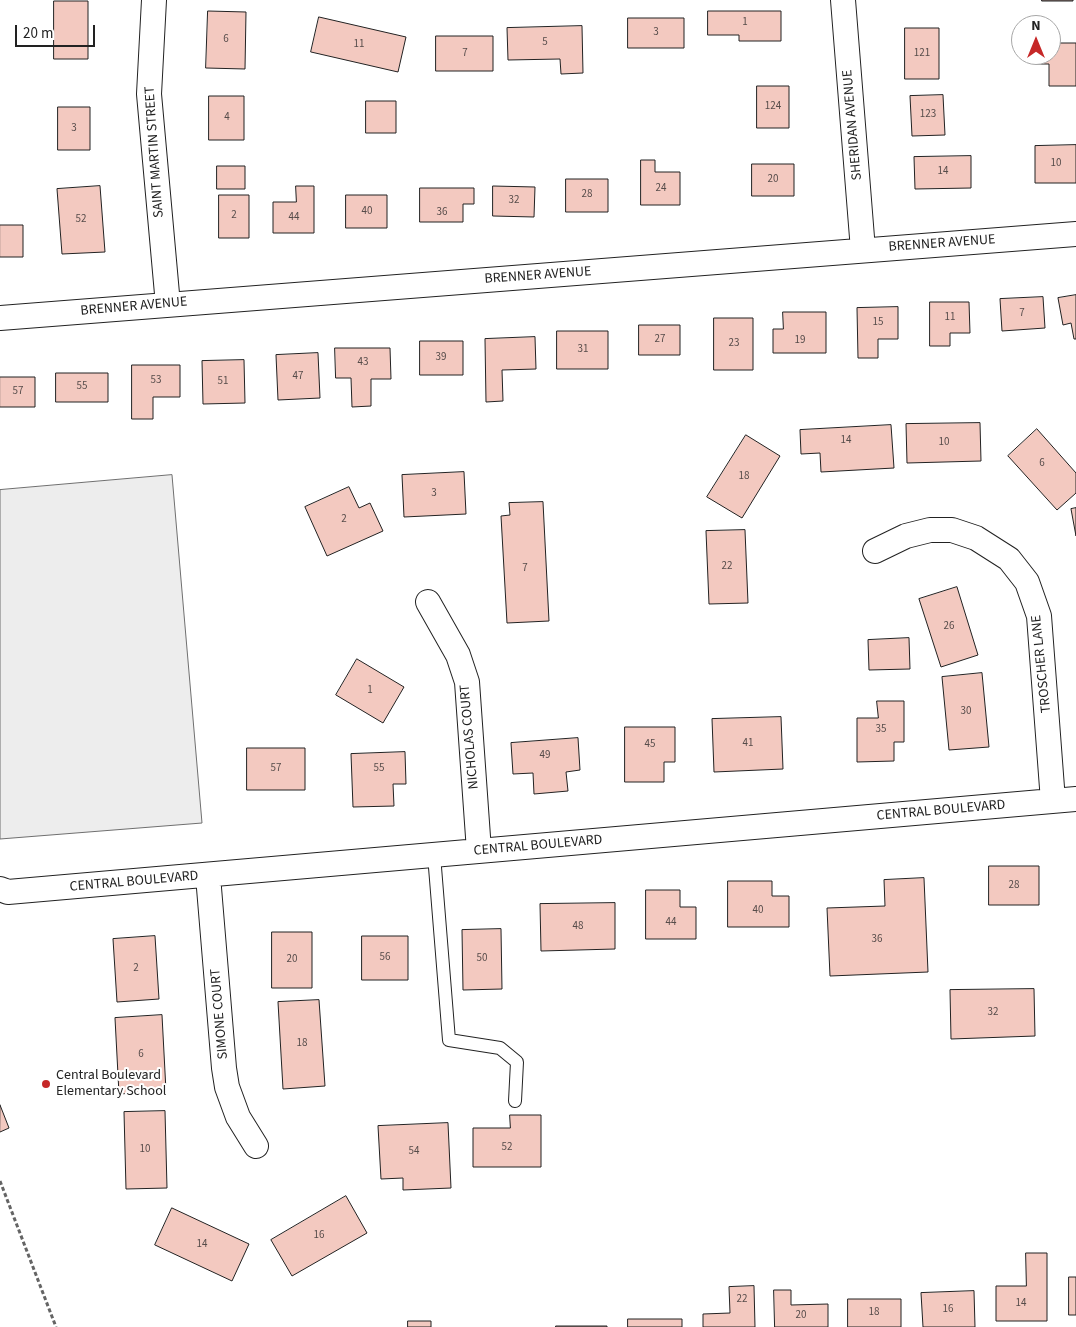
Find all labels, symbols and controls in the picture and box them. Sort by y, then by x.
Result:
scale bar [18,15,98,47]
north arrow [1011,15,1061,65]
house number: 1 [742,16,748,30]
text: N [1031,16,1041,36]
text: 20 m [23,23,53,44]
house number: 3 [653,26,659,40]
house number: 6 [223,33,229,47]
house number: 5 [542,36,548,50]
house number: 11 [354,38,364,52]
house number: 7 [462,47,468,61]
house number: 121 [914,47,930,61]
street label: SHERIDAN AVENUE [840,69,866,181]
street label: SAINT MARTIN STREET [142,86,168,218]
house number: 124 [765,100,781,114]
house number: 123 [920,108,936,122]
house number: 4 [224,111,230,125]
house number: 3 [71,122,77,136]
house number: 10 [1051,157,1061,171]
house number: 14 [938,165,948,179]
house number: 20 [768,173,778,187]
house number: 24 [656,182,666,196]
house number: 28 [582,188,592,202]
house number: 32 [509,194,519,208]
house number: 40 [362,205,372,219]
house number: 36 [437,206,447,220]
house number: 2 [231,209,237,223]
house number: 44 [289,211,299,225]
house number: 52 [76,213,86,227]
street label: BRENNER AVENUE [888,232,996,256]
street label: BRENNER AVENUE [484,264,592,288]
street label: BRENNER AVENUE [80,294,188,320]
house number: 7 [1019,307,1025,321]
house number: 11 [945,311,955,325]
house number: 15 [873,316,883,330]
house number: 27 [655,333,665,347]
house number: 19 [795,334,805,348]
house number: 23 [729,337,739,351]
house number: 31 [578,343,588,357]
house number: 39 [436,351,446,365]
house number: 43 [358,356,368,370]
house number: 47 [293,370,303,384]
house number: 53 [151,374,161,388]
house number: 51 [218,375,228,389]
house number: 55 [77,380,87,394]
house number: 57 [13,385,23,399]
house number: 14 [841,434,851,448]
house number: 10 [939,436,949,450]
house number: 6 [1039,457,1045,471]
house number: 18 [739,470,749,484]
house number: 3 [431,487,437,501]
house number: 2 [341,513,347,527]
house number: 22 [722,560,732,574]
house number: 7 [522,562,528,576]
street label: TROSCHER LANE [1029,614,1055,714]
house number: 26 [944,620,954,634]
house number: 1 [367,684,373,698]
street label: NICHOLAS COURT [457,684,483,790]
house number: 30 [961,705,971,719]
house number: 35 [876,723,886,737]
house number: 41 [743,737,753,751]
house number: 45 [645,738,655,752]
house number: 49 [540,749,550,763]
house number: 57 [271,762,281,776]
house number: 55 [374,762,384,776]
street label: CENTRAL BOULEVARD [876,797,1006,825]
street label: CENTRAL BOULEVARD [473,832,603,860]
street label: CENTRAL BOULEVARD [69,868,199,896]
house number: 28 [1009,879,1019,893]
house number: 40 [753,904,763,918]
house number: 44 [666,916,676,930]
house number: 48 [573,920,583,934]
house number: 36 [872,933,882,947]
house number: 56 [380,951,390,965]
house number: 50 [477,952,487,966]
house number: 20 [287,953,297,967]
house number: 2 [133,962,139,976]
street label: SIMONE COURT [208,968,232,1060]
house number: 32 [988,1006,998,1020]
house number: 18 [297,1037,307,1051]
house number: 6 [138,1048,144,1062]
place label: Central Boulevard Elementary School [56,1068,166,1100]
marker: Central Boulevard Elementary School [40,1078,52,1090]
house number: 52 [502,1141,512,1155]
house number: 10 [140,1143,150,1157]
house number: 54 [409,1145,419,1159]
house number: 16 [314,1229,324,1243]
house number: 14 [197,1238,207,1252]
house number: 22 [737,1293,747,1307]
house number: 14 [1016,1297,1026,1311]
house number: 16 [943,1303,953,1317]
house number: 18 [869,1306,879,1320]
house number: 20 [796,1309,806,1323]

